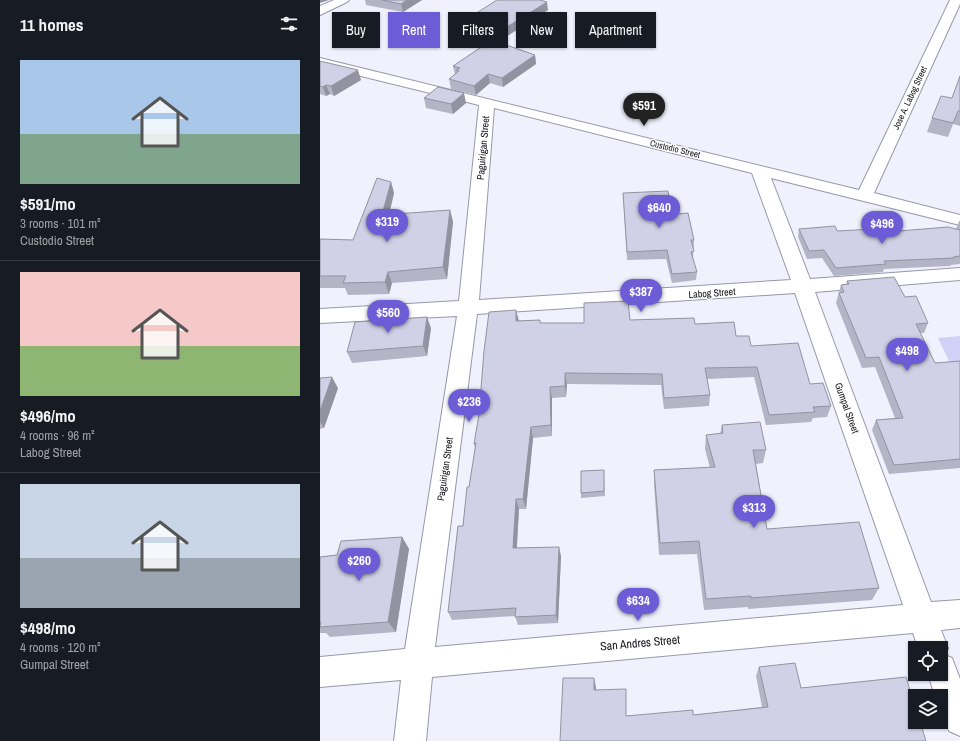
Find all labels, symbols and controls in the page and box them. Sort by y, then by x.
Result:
chip: Buy [332,12,380,48]
chip: Rent [388,12,440,48]
chip: Filters [448,12,508,48]
chip: New [516,12,567,48]
chip: Apartment [575,12,656,48]
text: 11 homes [20,13,84,36]
icon: filters [278,13,300,35]
street label: Jose A. Labog Street [890,64,930,132]
icon: home [124,86,196,158]
pin: $591 [620,93,668,127]
text: $591 [632,97,656,114]
street label: Paguirigan Street [474,115,492,181]
street label: Custodio Street [649,137,701,161]
text: $591/mo [20,192,76,215]
pin: $640 [635,195,683,229]
text: $640 [647,199,671,216]
pin: $319 [363,209,411,243]
pin: $496 [858,211,906,245]
text: $319 [375,213,399,230]
text: 3 rooms · 101 m² [20,215,101,232]
text: $496 [870,215,894,232]
text: Custodio Street [20,232,94,249]
pin: $387 [617,279,665,313]
text: $387 [629,283,653,300]
street label: Labog Street [688,285,737,301]
icon: home [124,298,196,370]
pin: $560 [364,300,412,334]
text: $560 [376,304,400,321]
pin: $498 [883,338,931,372]
text: $498 [895,342,919,359]
street label: Gumpal Street [832,381,862,436]
pin: $236 [445,389,493,423]
text: $236 [457,393,481,410]
text: $496/mo [20,404,76,427]
text: 4 rooms · 96 m² [20,427,95,444]
street label: Paguirigan Street [434,436,456,502]
text: Labog Street [20,444,81,461]
pin: $313 [730,495,778,529]
text: $313 [742,499,766,516]
icon: home [124,510,196,582]
pin: $260 [335,548,383,582]
text: $260 [347,552,371,569]
pin: $634 [614,588,662,622]
text: $634 [626,592,650,609]
text: $498/mo [20,616,76,639]
street label: San Andres Street [600,632,681,654]
text: 4 rooms · 120 m² [20,639,101,656]
map controls [908,641,948,729]
button: locate [908,641,948,681]
text: Gumpal Street [20,656,89,673]
button: layers [908,689,948,729]

